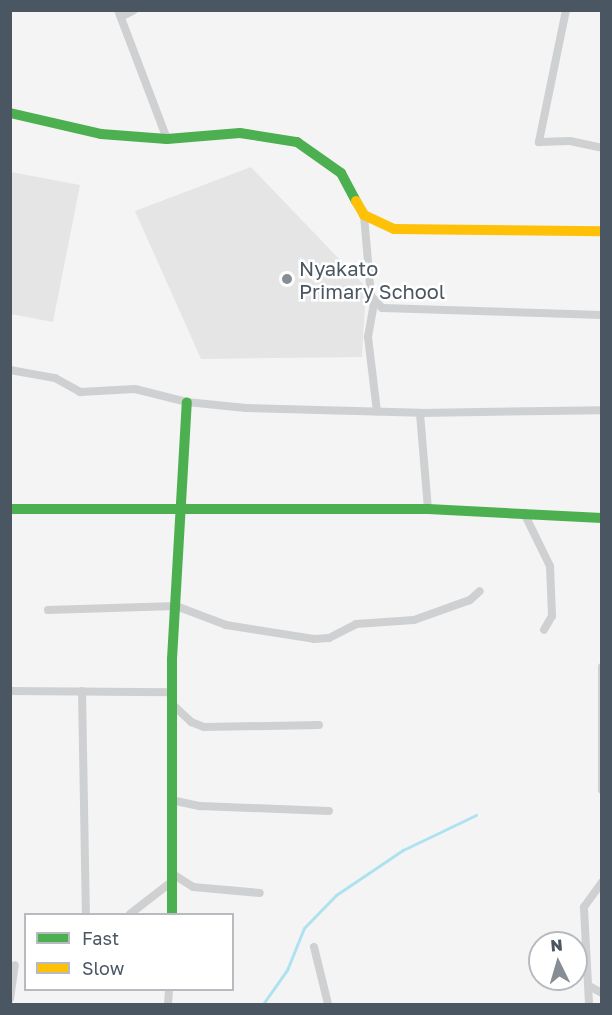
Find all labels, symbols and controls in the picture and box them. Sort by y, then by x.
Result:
place label: Nyakato Primary School [299,256,445,303]
marker: Nyakato Primary School [280,272,294,286]
legend [24,913,234,991]
text: Fast [82,927,119,949]
north arrow [528,931,588,991]
text: N [550,935,564,956]
text: Slow [82,957,124,979]

